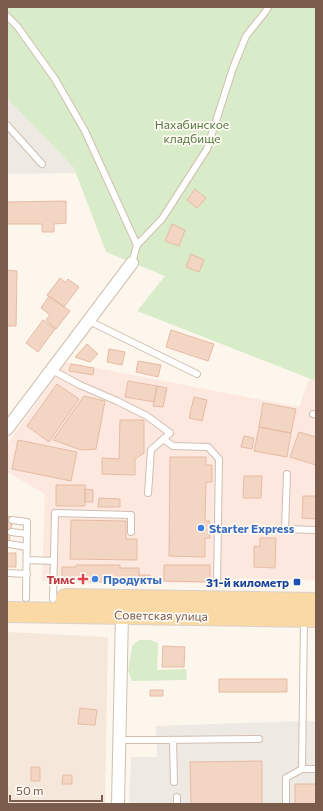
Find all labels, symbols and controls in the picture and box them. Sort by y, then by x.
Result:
park label: Нахабинское кладбище [155,117,229,145]
place label: Starter Express [209,521,295,535]
marker: Starter Express [196,523,206,533]
place label: Тимс [46,572,75,586]
place label: Продукты [103,572,162,586]
marker: Тимс [78,574,88,584]
marker: Продукты [90,574,100,584]
place label: 31-й километр [206,575,289,589]
marker: 31-й километр [292,577,302,587]
street label: Советская улица [114,607,208,623]
scale bar [10,777,102,803]
text: 50 m [16,783,44,797]

